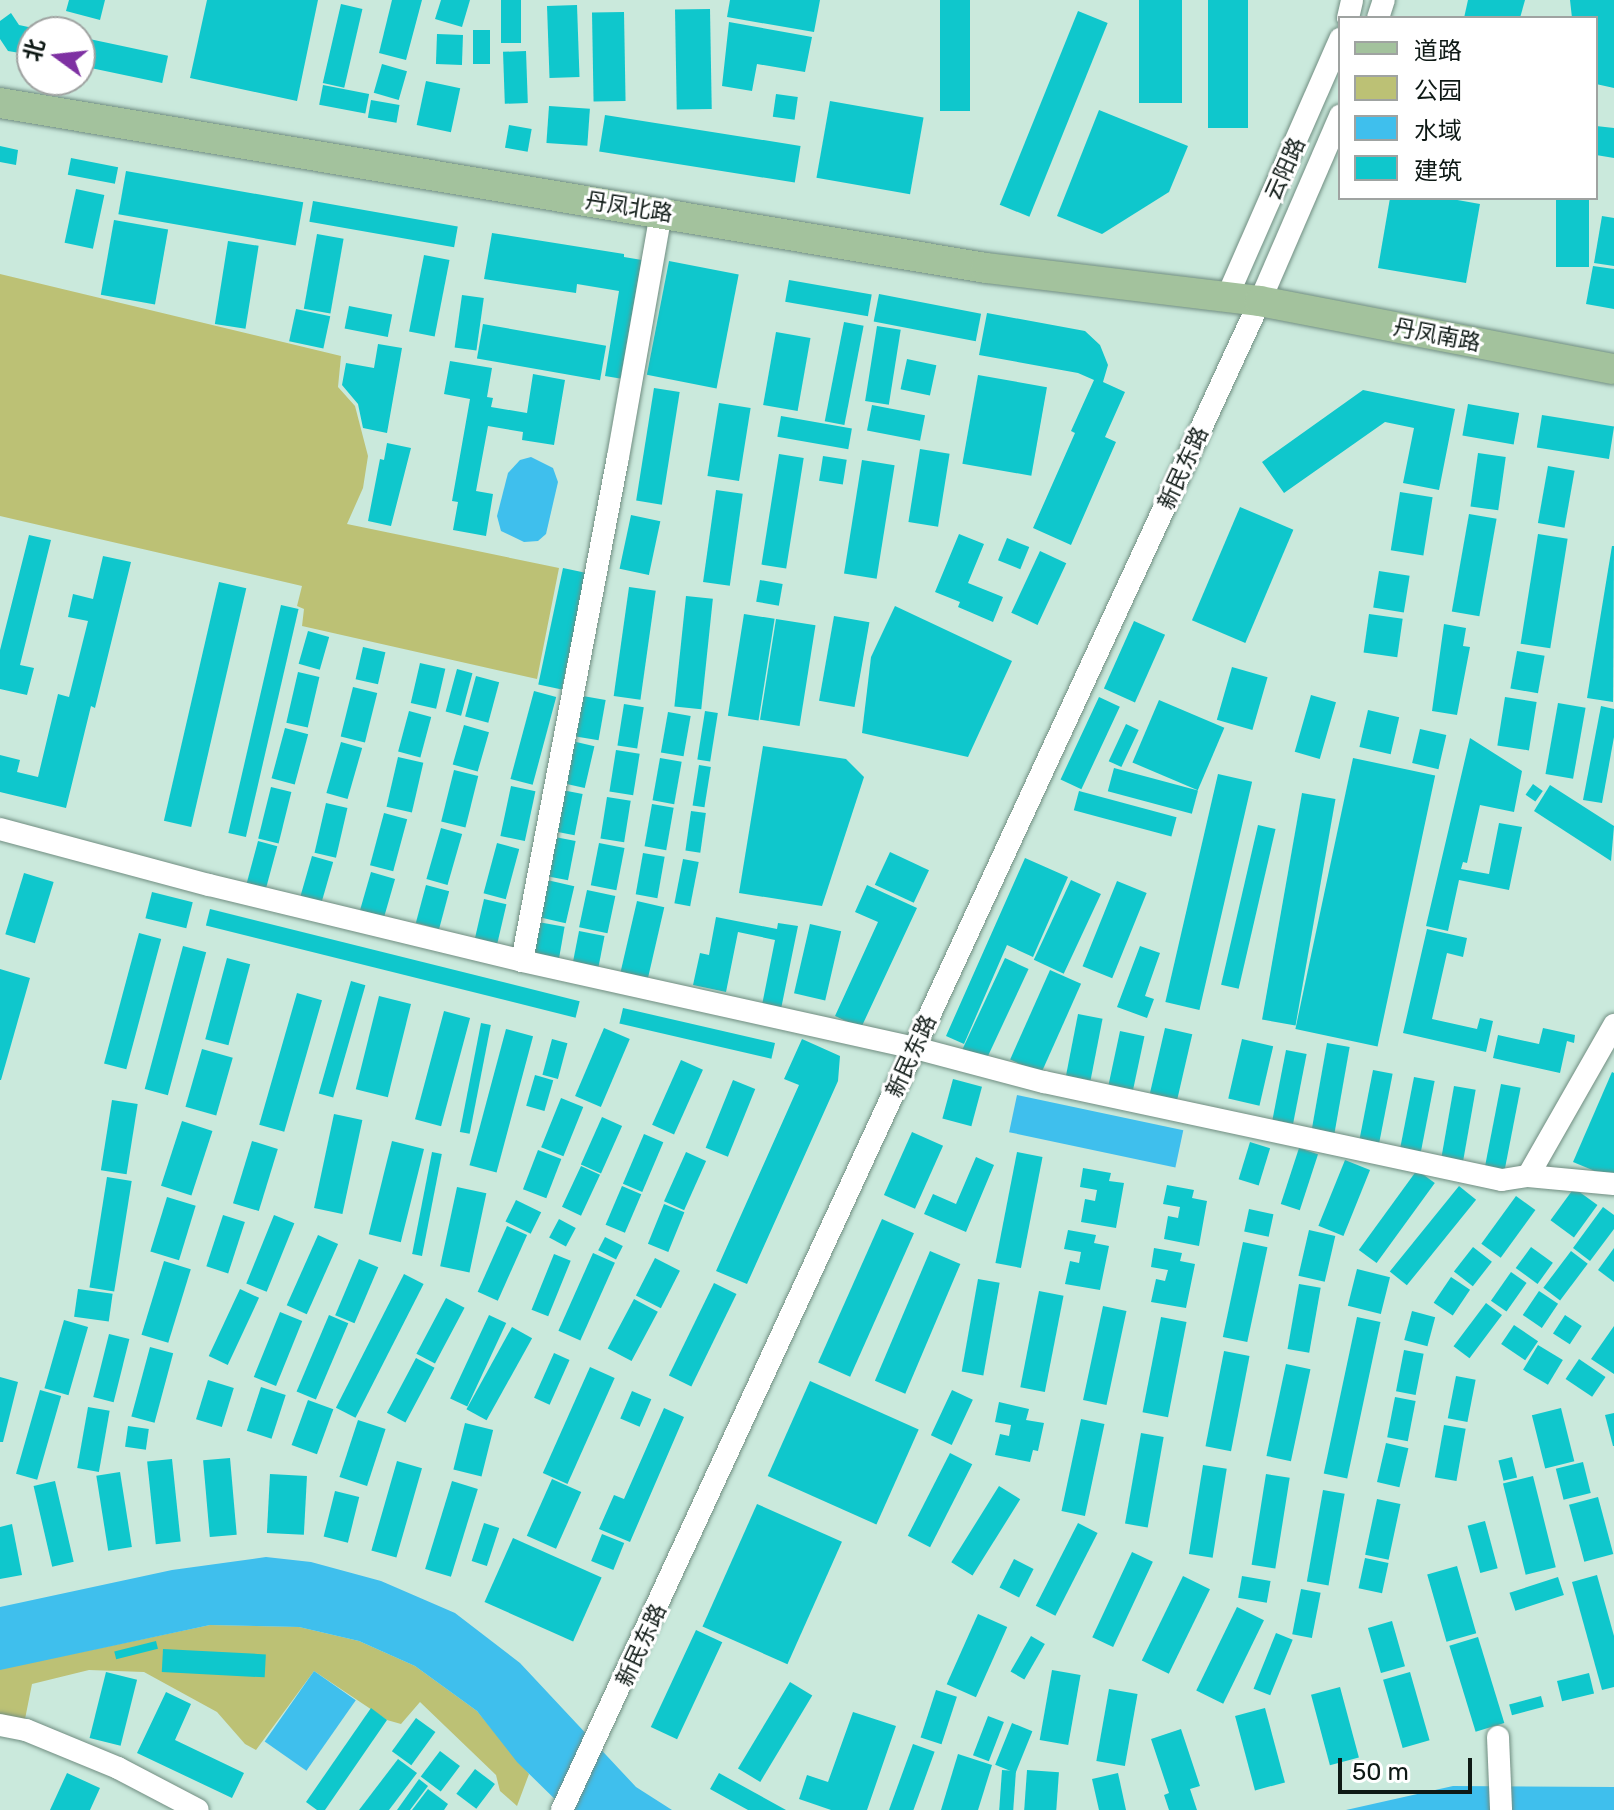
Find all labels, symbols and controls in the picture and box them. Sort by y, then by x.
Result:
north arrow [16,16,96,96]
legend [1338,16,1598,200]
text: 北 [18,36,50,64]
text: 道路 [1414,37,1462,65]
text: 公园 [1414,77,1462,105]
text: 水域 [1414,117,1462,145]
street label: 云阳路 [1260,133,1310,205]
text: 建筑 [1414,157,1462,185]
street label: 丹凤北路 [583,187,675,227]
street label: 丹凤南路 [1391,314,1483,356]
street label: 新民东路 [1152,423,1214,513]
street label: 新民东路 [880,1011,942,1101]
street label: 新民东路 [610,1600,672,1690]
scale bar [1342,1742,1476,1792]
text: 50 m [1352,1758,1409,1786]

